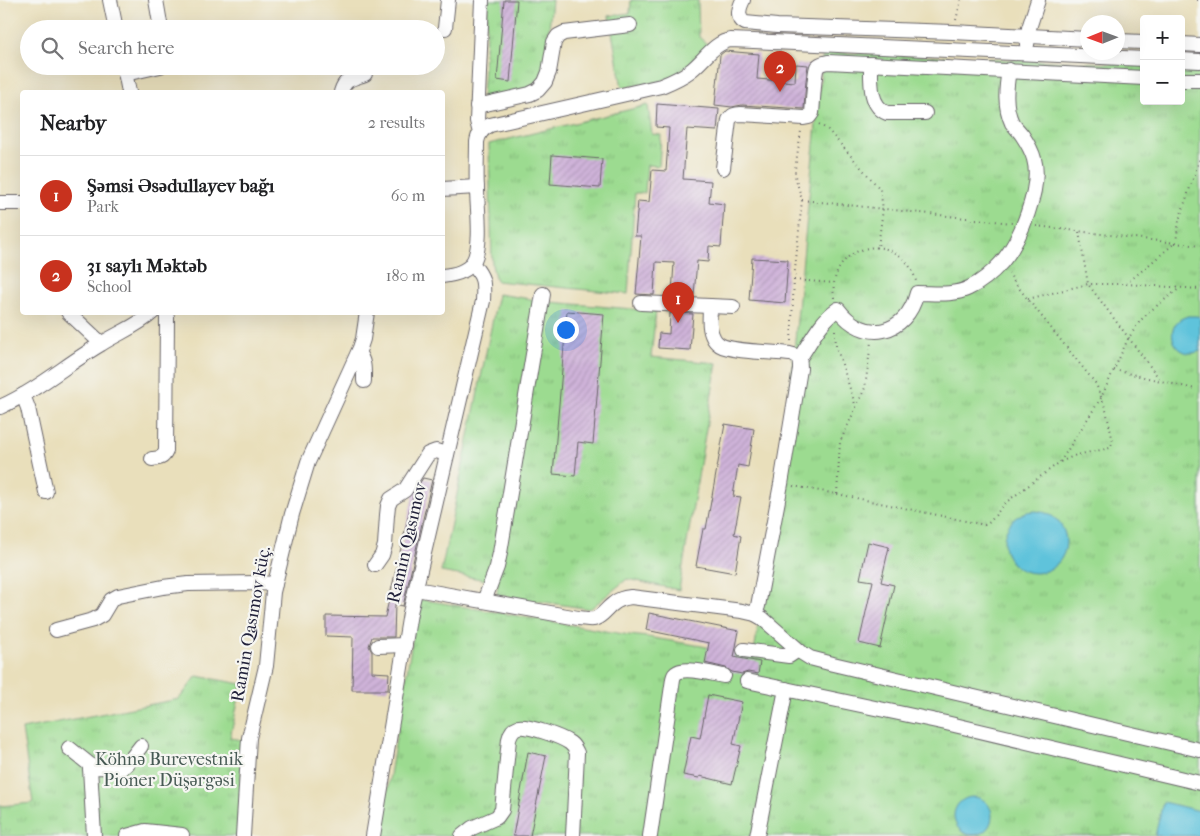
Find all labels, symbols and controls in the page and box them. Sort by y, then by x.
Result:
north arrow [1080,15,1125,60]
map controls [1140,15,1185,105]
button: + [1140,15,1185,60]
search box [20,20,445,75]
icon: search [38,34,66,62]
text: Search here [78,37,174,59]
pin: 2 [764,51,796,92]
button: − [1140,60,1185,105]
text: Nearby [40,111,106,135]
text: 2 results [368,113,425,132]
text: Şəmsi Əsədullayev bağı [87,175,274,197]
text: 1 [53,186,59,205]
text: 60 m [391,186,425,205]
text: Park [87,197,119,216]
text: 31 saylı Məktəb [87,255,207,277]
text: 2 [52,266,60,285]
text: 180 m [386,266,425,285]
text: School [87,277,132,296]
pin: 1 [662,282,694,323]
your location [553,317,579,343]
street label: Ramin Qasımov [383,480,431,605]
street label: Ramin Qasımov küç. [227,544,275,704]
park label: Köhnə Burevestnik Pioner Düşərgəsi [95,749,244,791]

